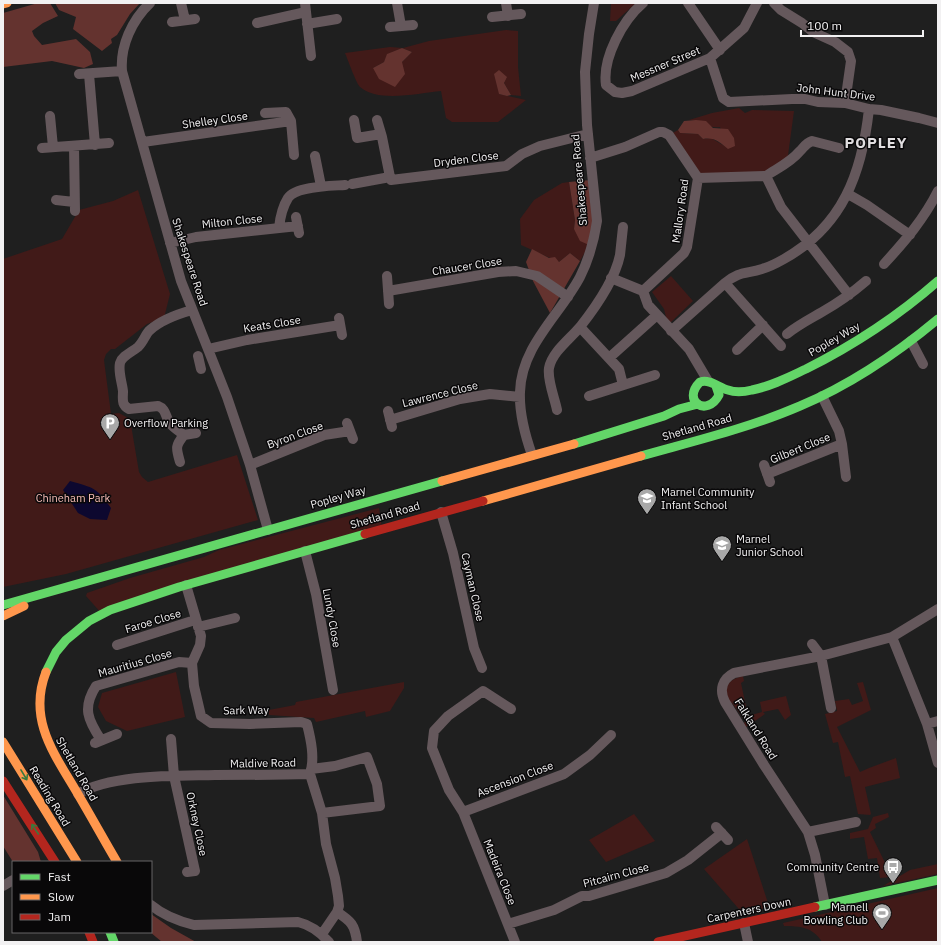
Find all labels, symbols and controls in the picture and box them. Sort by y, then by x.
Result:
scale bar [801,12,923,38]
text: 100 m [807,18,842,33]
street label: Messner Street [628,43,702,85]
street label: John Hunt Drive [796,80,876,104]
street label: Shelley Close [181,108,249,132]
district label: POPLEY [844,133,908,152]
street label: Shakespeare Road [568,134,590,226]
street label: Dryden Close [433,148,499,170]
street label: Mallory Road [669,178,691,244]
street label: Milton Close [201,211,263,231]
street label: Shakespeare Road [169,216,211,308]
street label: Chaucer Close [431,254,503,278]
street label: Keats Close [242,313,302,335]
street label: Popley Way [806,318,863,359]
street label: Lawrence Close [401,378,479,410]
street label: Shetland Road [661,410,733,444]
parking icon: Overflow Parking [99,412,121,440]
place label: Overflow Parking [124,416,208,430]
street label: Byron Close [265,418,325,452]
street label: Gilbert Close [768,430,832,466]
street label: Popley Way [309,482,368,512]
place label: Marnel Community Infant School [661,485,755,512]
school or university icon: Marnel Community Infant School [636,487,658,515]
park label: Chineham Park [36,491,111,505]
street label: Shetland Road [349,498,421,532]
place label: Marnel Junior School [736,532,803,559]
school or university icon: Marnel Junior School [711,534,733,562]
street label: Cayman Close [458,551,488,623]
street label: Lundy Close [320,587,344,649]
street label: Faroe Close [123,606,183,636]
street label: Mauritius Close [97,646,173,680]
street label: Falkland Road [732,696,780,762]
street label: Sark Way [223,703,269,717]
street label: Shetland Road [53,734,101,804]
street label: Maldive Road [230,755,296,771]
street label: Ascension Close [475,758,555,800]
street label: Reading Road [27,763,73,829]
one-way arrow [20,769,28,781]
street label: Orkney Close [183,791,211,857]
one-way arrow [31,824,39,835]
street label: Madeira Close [480,837,520,907]
bus stop icon: Community Centre [882,856,904,884]
street label: Pitcairn Close [582,859,650,891]
place label: Community Centre [787,860,879,874]
legend [12,861,152,933]
text: Fast [48,869,71,884]
text: Slow [48,889,74,904]
street label: Carpenters Down [706,894,792,926]
place label: Marnell Bowling Club [803,900,868,927]
sports icon: Marnell Bowling Club [871,902,893,930]
text: Jam [48,909,71,924]

